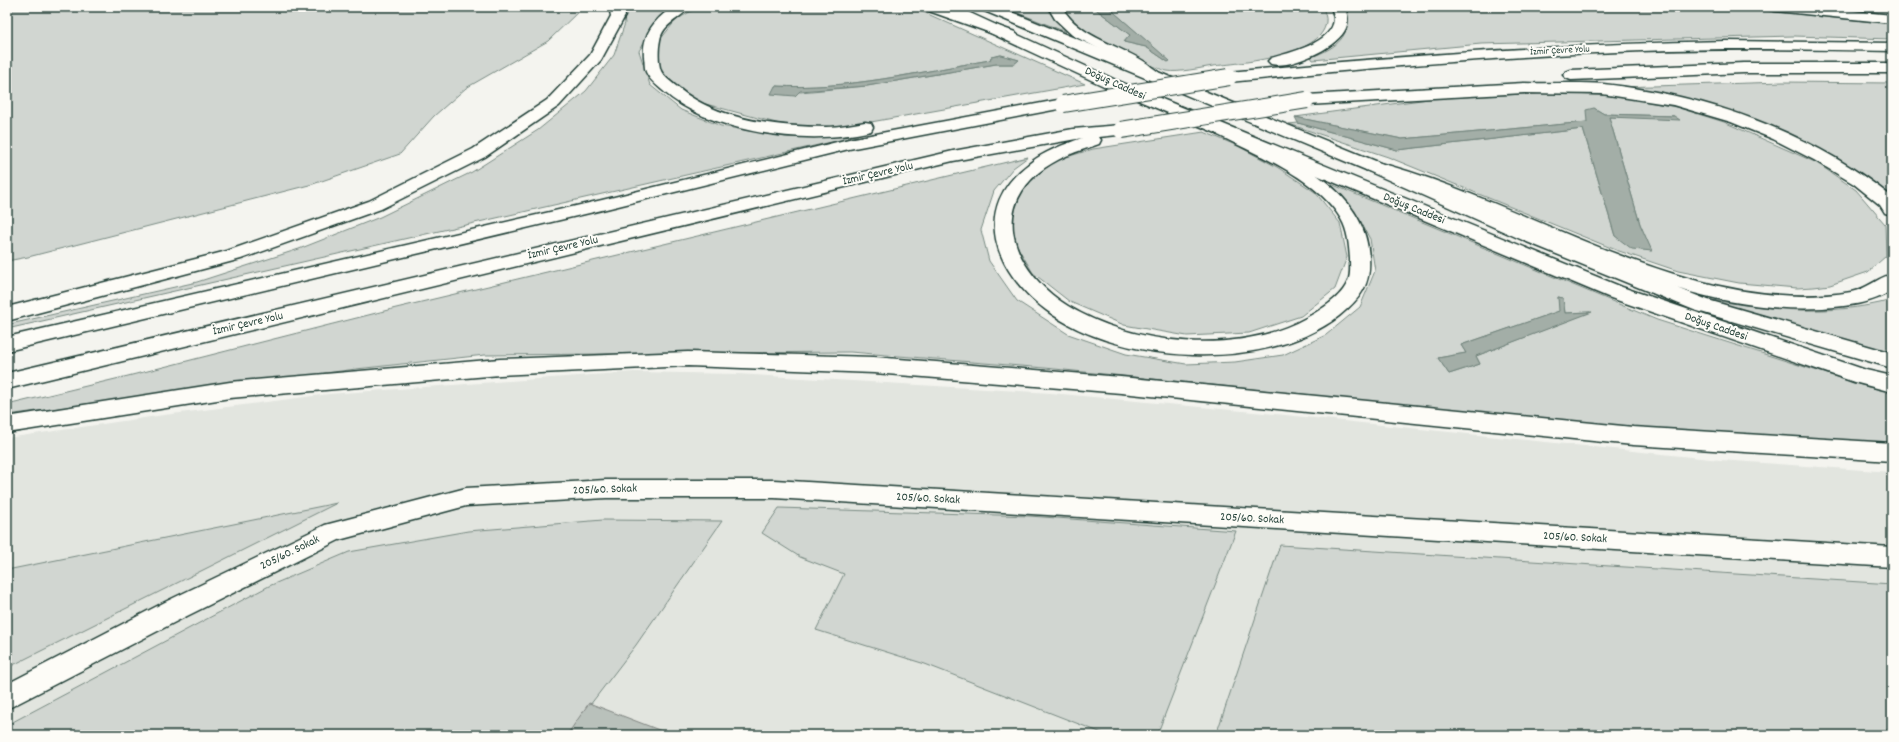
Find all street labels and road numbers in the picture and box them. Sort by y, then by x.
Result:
street label: İzmir Çevre Yolu [1530,41,1590,60]
street label: Doğuş Caddesi [1082,63,1148,105]
street label: İzmir Çevre Yolu [841,158,915,190]
street label: Doğuş Caddesi [1381,189,1447,229]
street label: İzmir Çevre Yolu [526,232,600,264]
street label: İzmir Çevre Yolu [211,308,285,340]
street label: Doğuş Caddesi [1682,308,1750,346]
street label: 205/60. Sokak [573,480,637,500]
street label: 205/60. Sokak [896,489,960,509]
street label: 205/60. Sokak [1220,509,1284,529]
street label: 205/60. Sokak [1543,528,1607,548]
street label: 205/60. Sokak [257,531,323,575]

